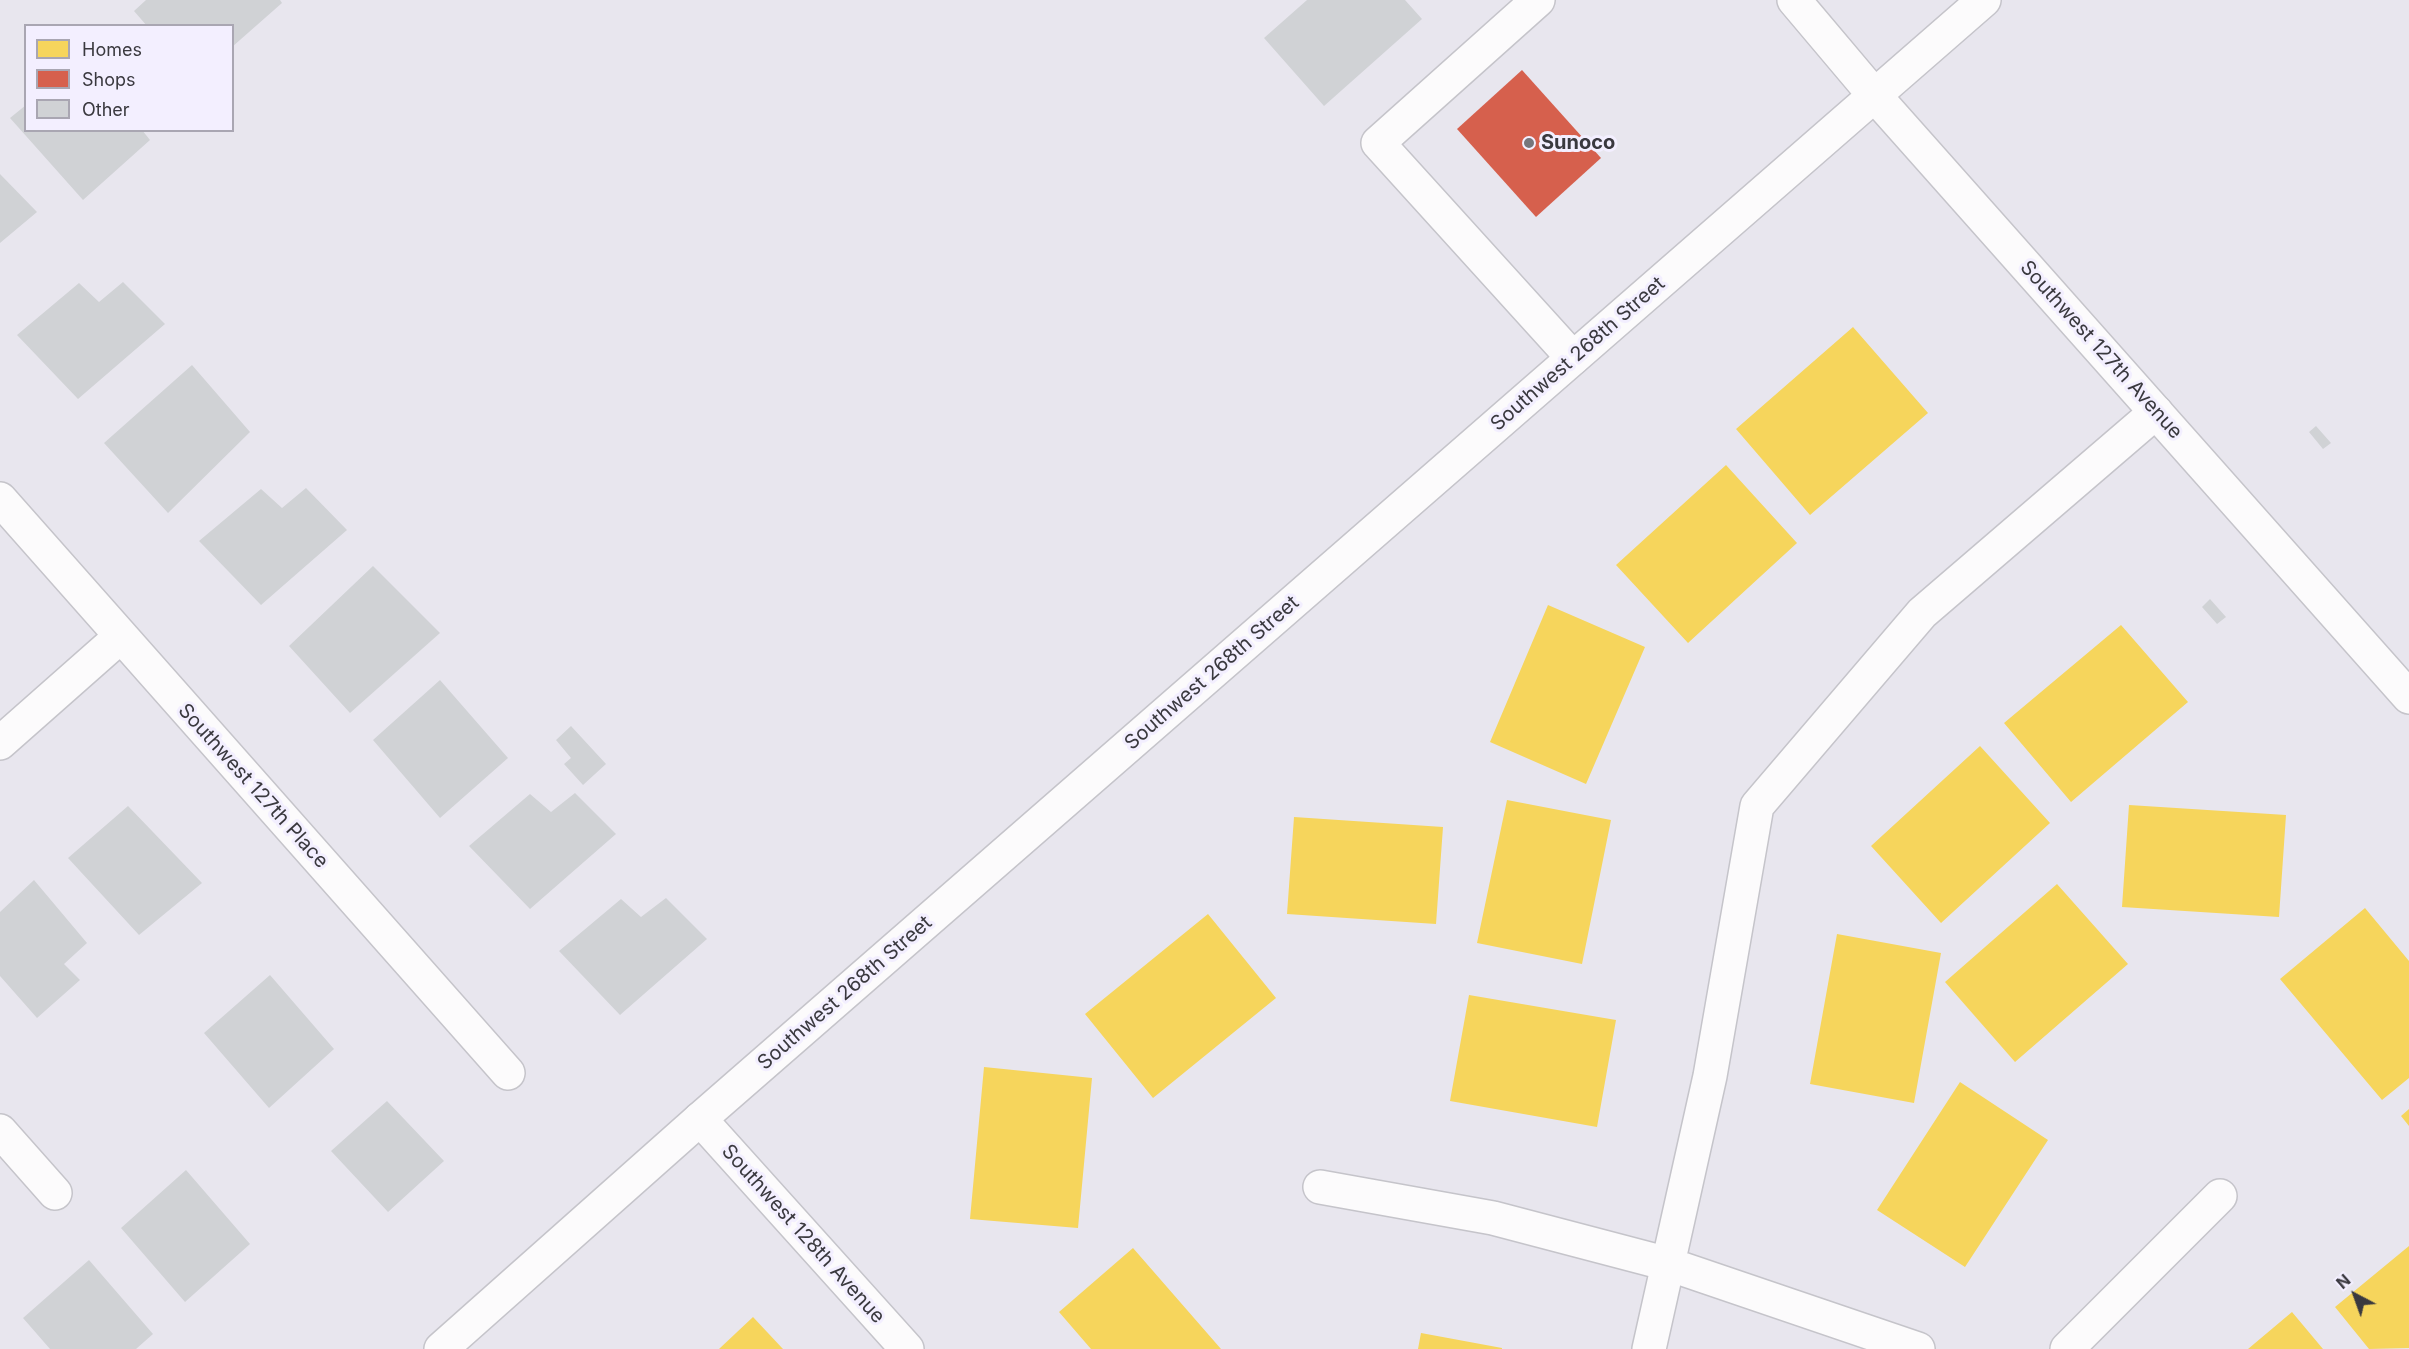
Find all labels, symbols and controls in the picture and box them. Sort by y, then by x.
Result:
legend [24,24,234,132]
text: Homes [82,39,142,60]
text: Shops [82,69,136,90]
text: Other [82,99,130,120]
place label: Sunoco [1541,131,1615,155]
marker: Sunoco [1522,136,1536,150]
street label: Southwest 127th Avenue [2015,256,2187,444]
street label: Southwest 268th Street [1486,272,1670,436]
street label: Southwest 268th Street [1120,591,1304,755]
street label: Southwest 127th Place [173,699,333,873]
street label: Southwest 268th Street [753,911,937,1075]
street label: Southwest 128th Avenue [716,1140,890,1328]
north arrow [2325,1265,2385,1325]
text: N [2332,1270,2354,1293]

